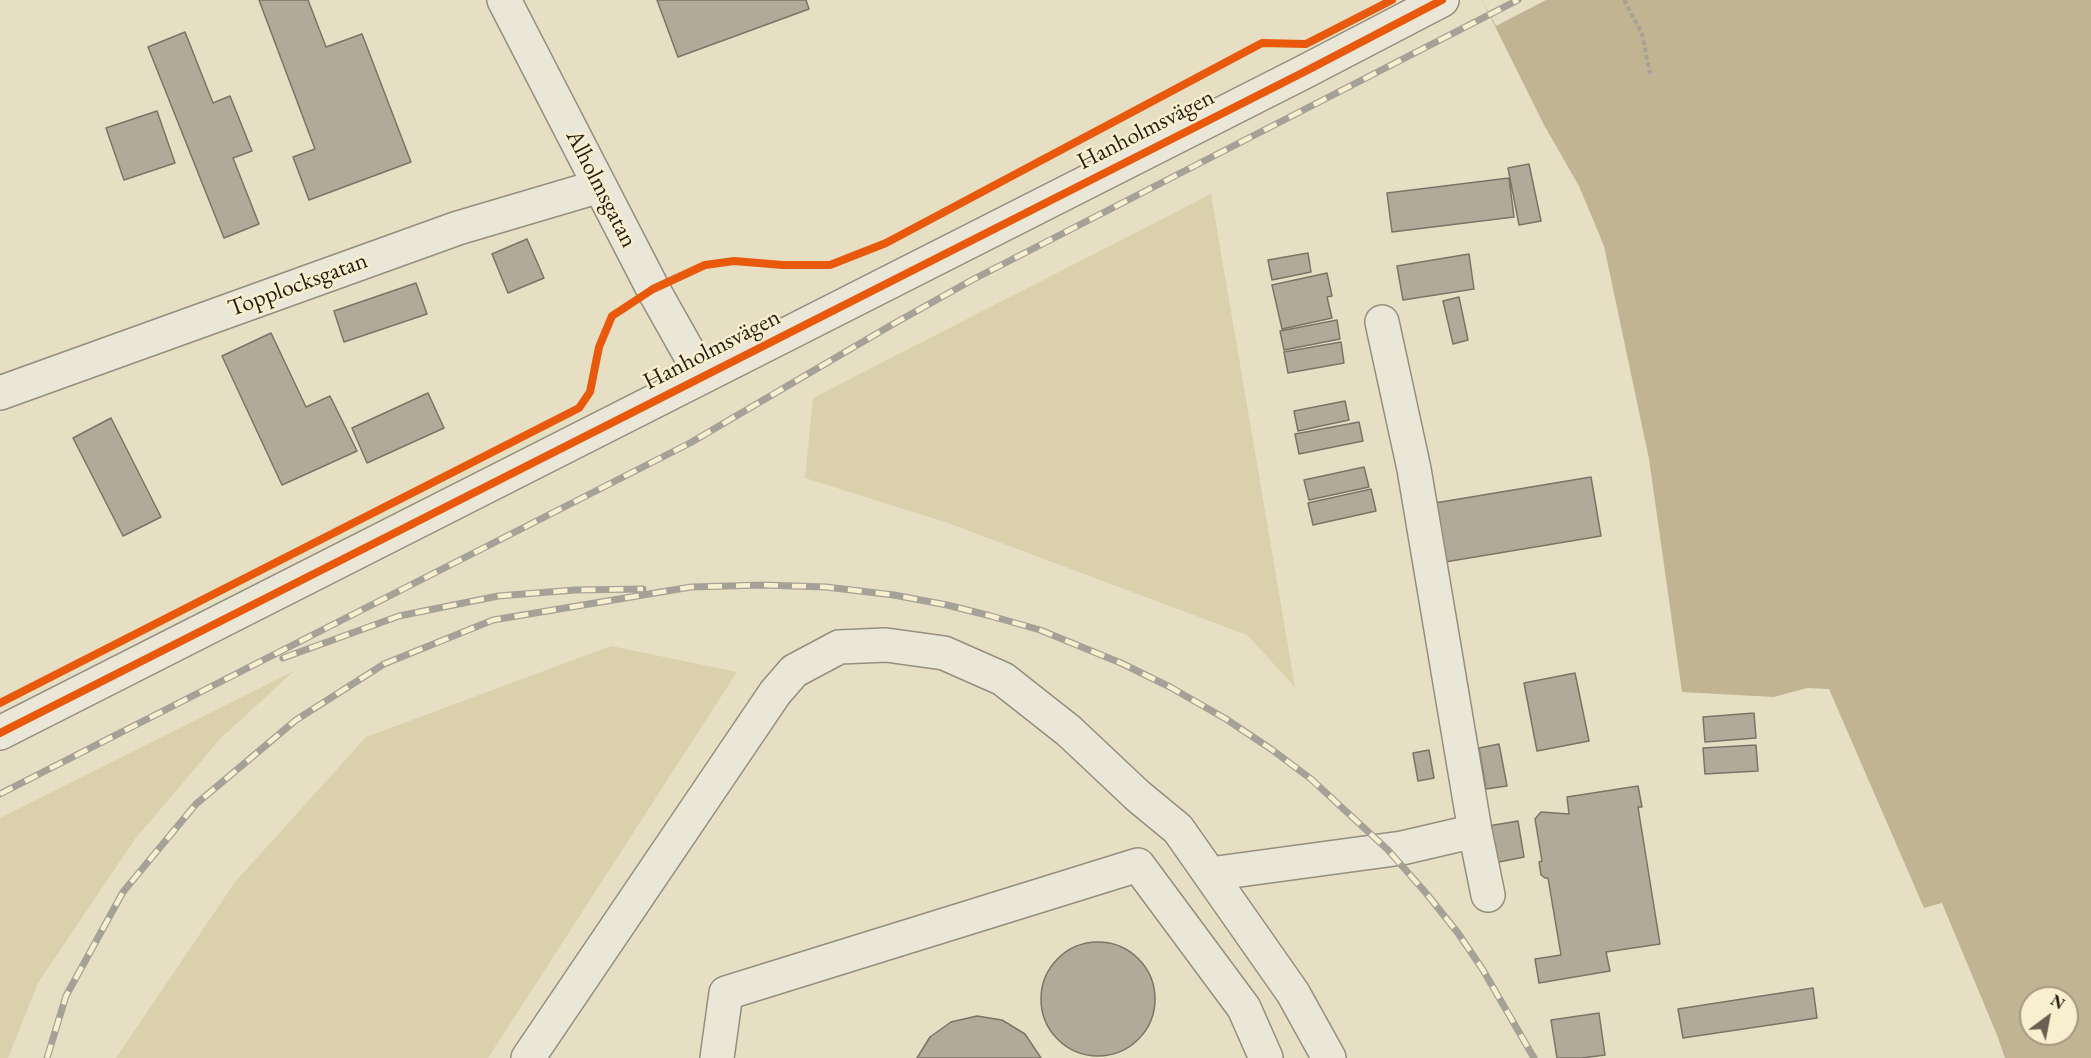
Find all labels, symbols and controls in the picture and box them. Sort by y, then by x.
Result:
street label: Hanholmsvägen [1073,83,1219,177]
street label: Alholmsgatan [559,125,643,253]
street label: Topplocksgatan [224,246,372,324]
street label: Hanholmsvägen [639,303,785,397]
north arrow [2019,986,2079,1046]
text: N [2047,990,2069,1014]

